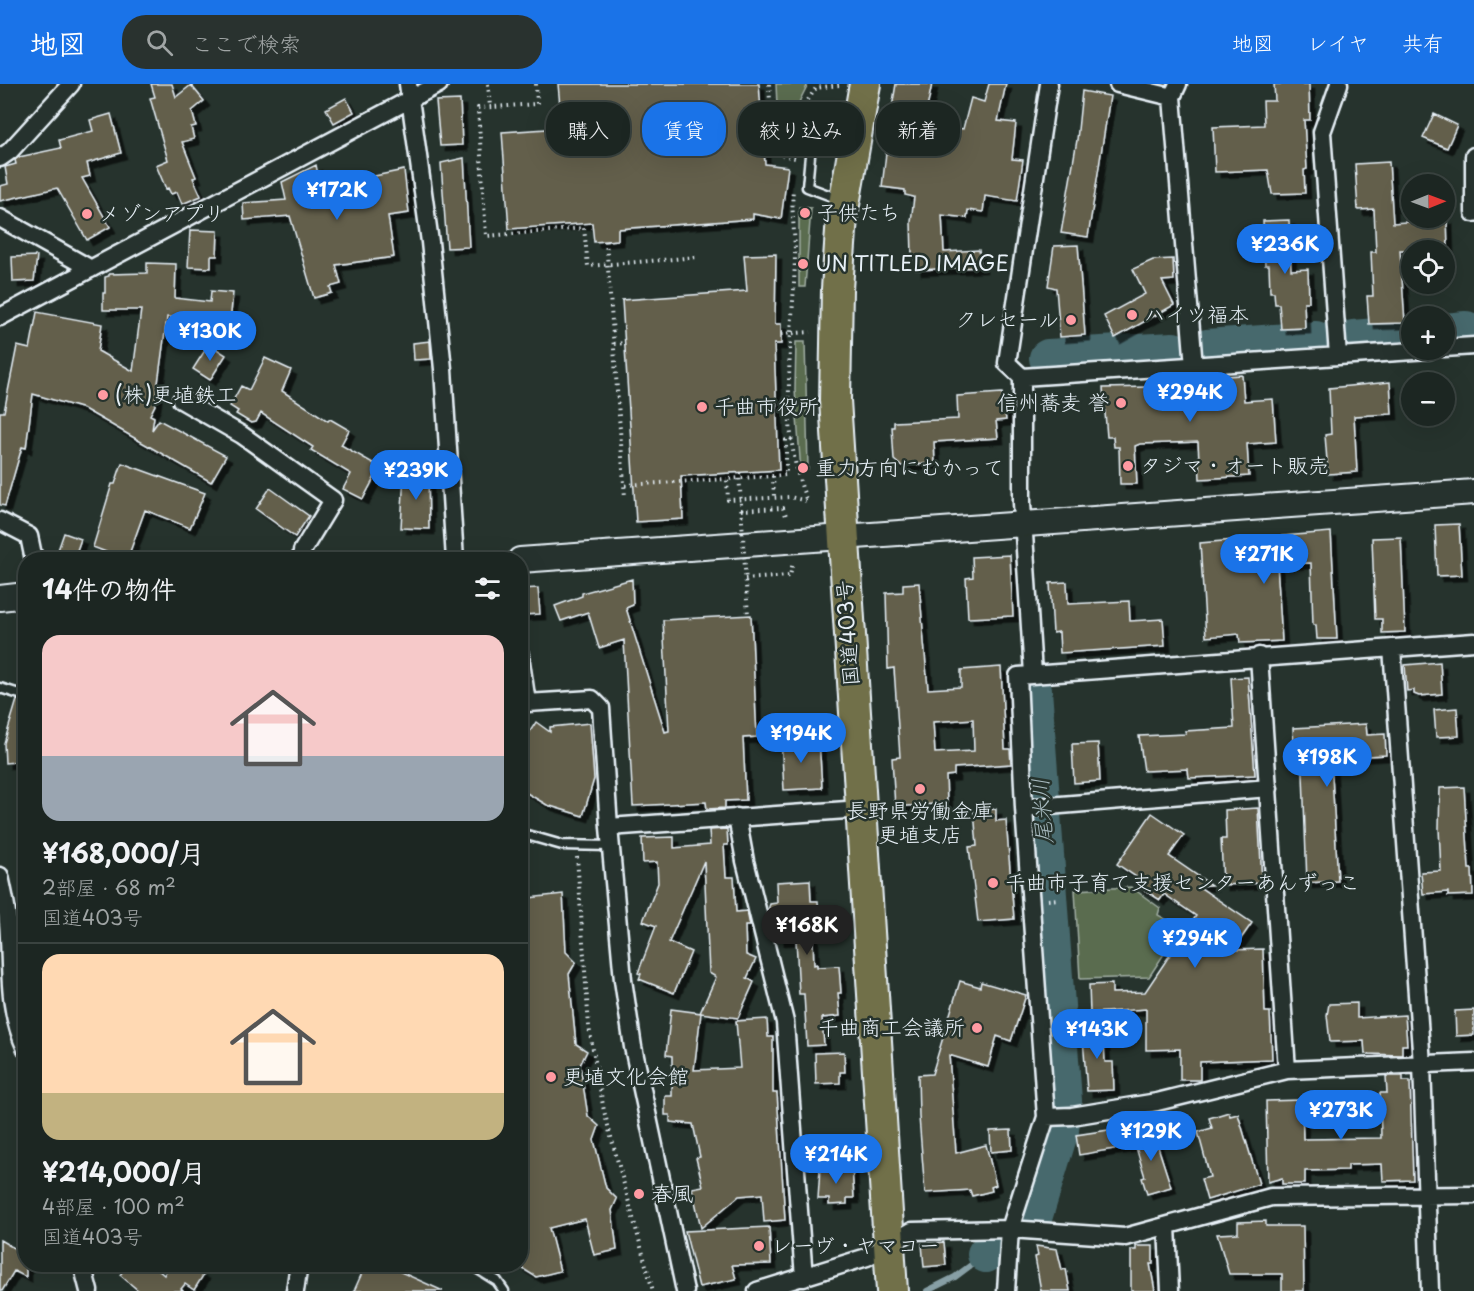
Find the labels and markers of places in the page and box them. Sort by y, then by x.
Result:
pin: ¥172K [295,170,379,221]
place label: 子供たち [817,195,900,227]
place label: メゾンアプリ [99,196,225,228]
marker: 子供たち [798,206,812,220]
marker: メゾンアプリ [80,207,94,221]
pin: ¥236K [1243,224,1327,275]
place label: UN TITLED IMAGE [815,246,1009,278]
marker: UN TITLED IMAGE [796,257,810,271]
place label: ハイツ福本 [1144,297,1249,329]
place label: クレセール [955,302,1059,334]
marker: ハイツ福本 [1125,308,1139,322]
pin: ¥130K [168,311,252,362]
marker: クレセール [1064,313,1078,327]
pin: ¥294K [1148,372,1232,423]
place label: (株)更埴鉄工 [115,377,237,409]
place label: 信州蕎麦 誉 [997,385,1109,417]
marker: (株)更埴鉄工 [96,388,110,402]
place label: 千曲市役所 [714,389,819,421]
marker: 信州蕎麦 誉 [1114,396,1128,410]
marker: 千曲市役所 [695,400,709,414]
place label: タジマ・オート販売 [1140,448,1329,480]
pin: ¥239K [374,450,458,501]
place label: 重力方向にむかって [815,450,1004,482]
marker: タジマ・オート販売 [1121,459,1135,473]
marker: 重力方向にむかって [796,461,810,475]
pin: ¥271K [1222,534,1306,585]
pin: ¥194K [759,713,843,764]
pin: ¥198K [1285,737,1369,788]
marker: 長野県労働金庫 更埴支店 [913,782,927,796]
place label: 長野県労働金庫 更埴支店 [847,793,994,849]
place label: 千曲市子育て支援センターあんずっこ [1005,865,1360,897]
marker: 千曲市子育て支援センターあんずっこ [986,876,1000,890]
pin: ¥168K [765,905,849,956]
pin: ¥294K [1153,918,1237,969]
pin: ¥143K [1055,1009,1139,1060]
place label: 千曲商工会議所 [818,1010,965,1042]
marker: 千曲商工会議所 [970,1021,984,1035]
place label: 更埴文化会館 [563,1059,689,1091]
marker: 更埴文化会館 [544,1070,558,1084]
pin: ¥273K [1299,1090,1383,1141]
pin: ¥129K [1109,1111,1193,1162]
pin: ¥214K [794,1134,878,1185]
place label: 春風 [651,1176,693,1208]
marker: 春風 [632,1187,646,1201]
place label: レーヴ・ヤマコー [771,1228,940,1260]
marker: レーヴ・ヤマコー [752,1239,766,1253]

